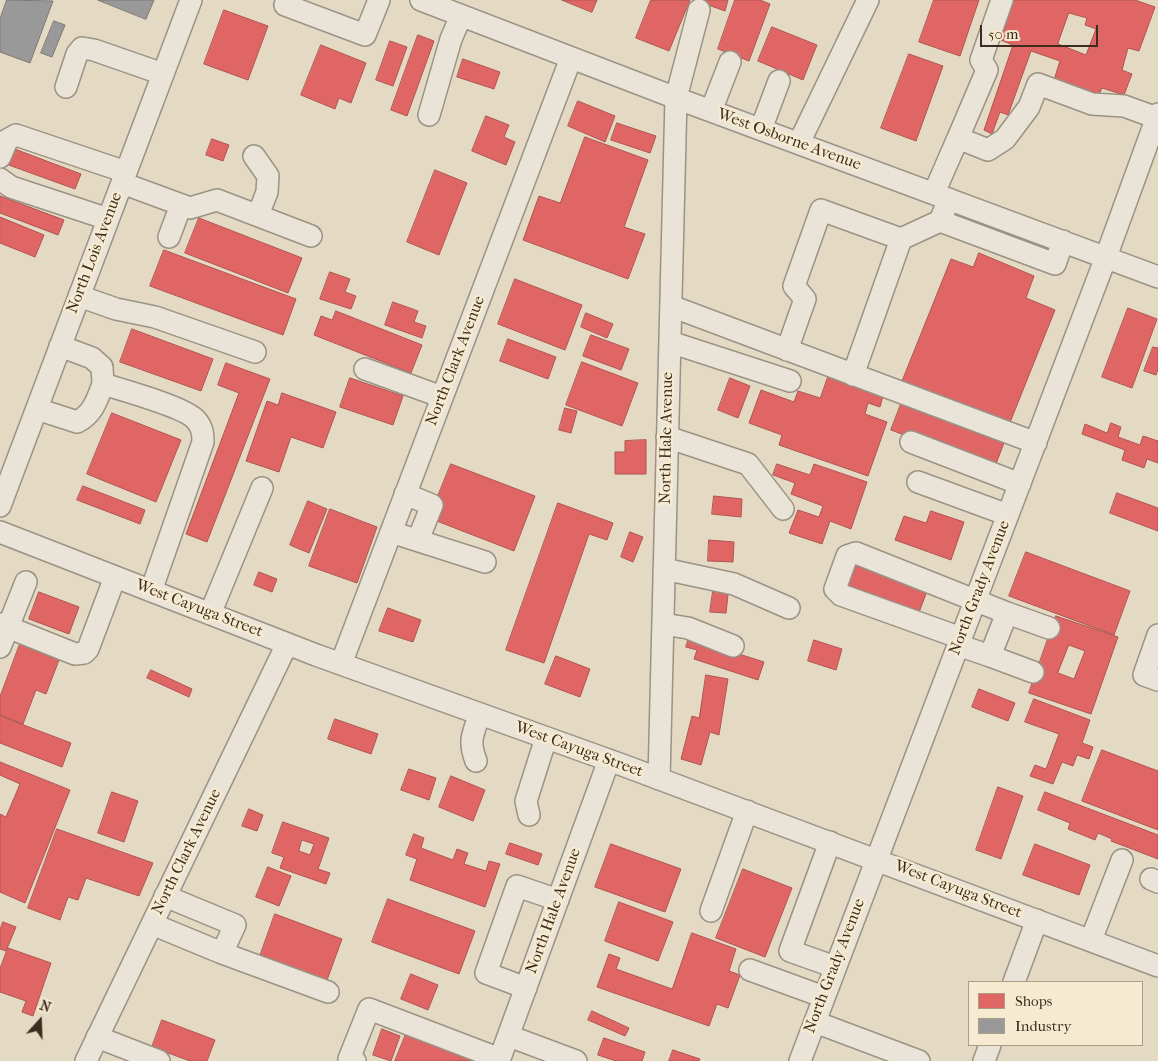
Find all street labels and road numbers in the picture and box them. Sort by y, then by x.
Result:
street label: West Osborne Avenue [715,105,863,175]
street label: North Lois Avenue [63,190,127,316]
street label: North Clark Avenue [422,293,490,429]
street label: North Hale Avenue [656,372,678,504]
street label: North Grady Avenue [946,518,1014,658]
street label: West Cayuga Street [133,576,265,642]
street label: West Cayuga Street [512,718,646,782]
street label: North Clark Avenue [148,786,226,918]
street label: North Hale Avenue [522,846,586,976]
street label: West Cayuga Street [892,857,1024,923]
street label: North Grady Avenue [801,896,869,1036]

